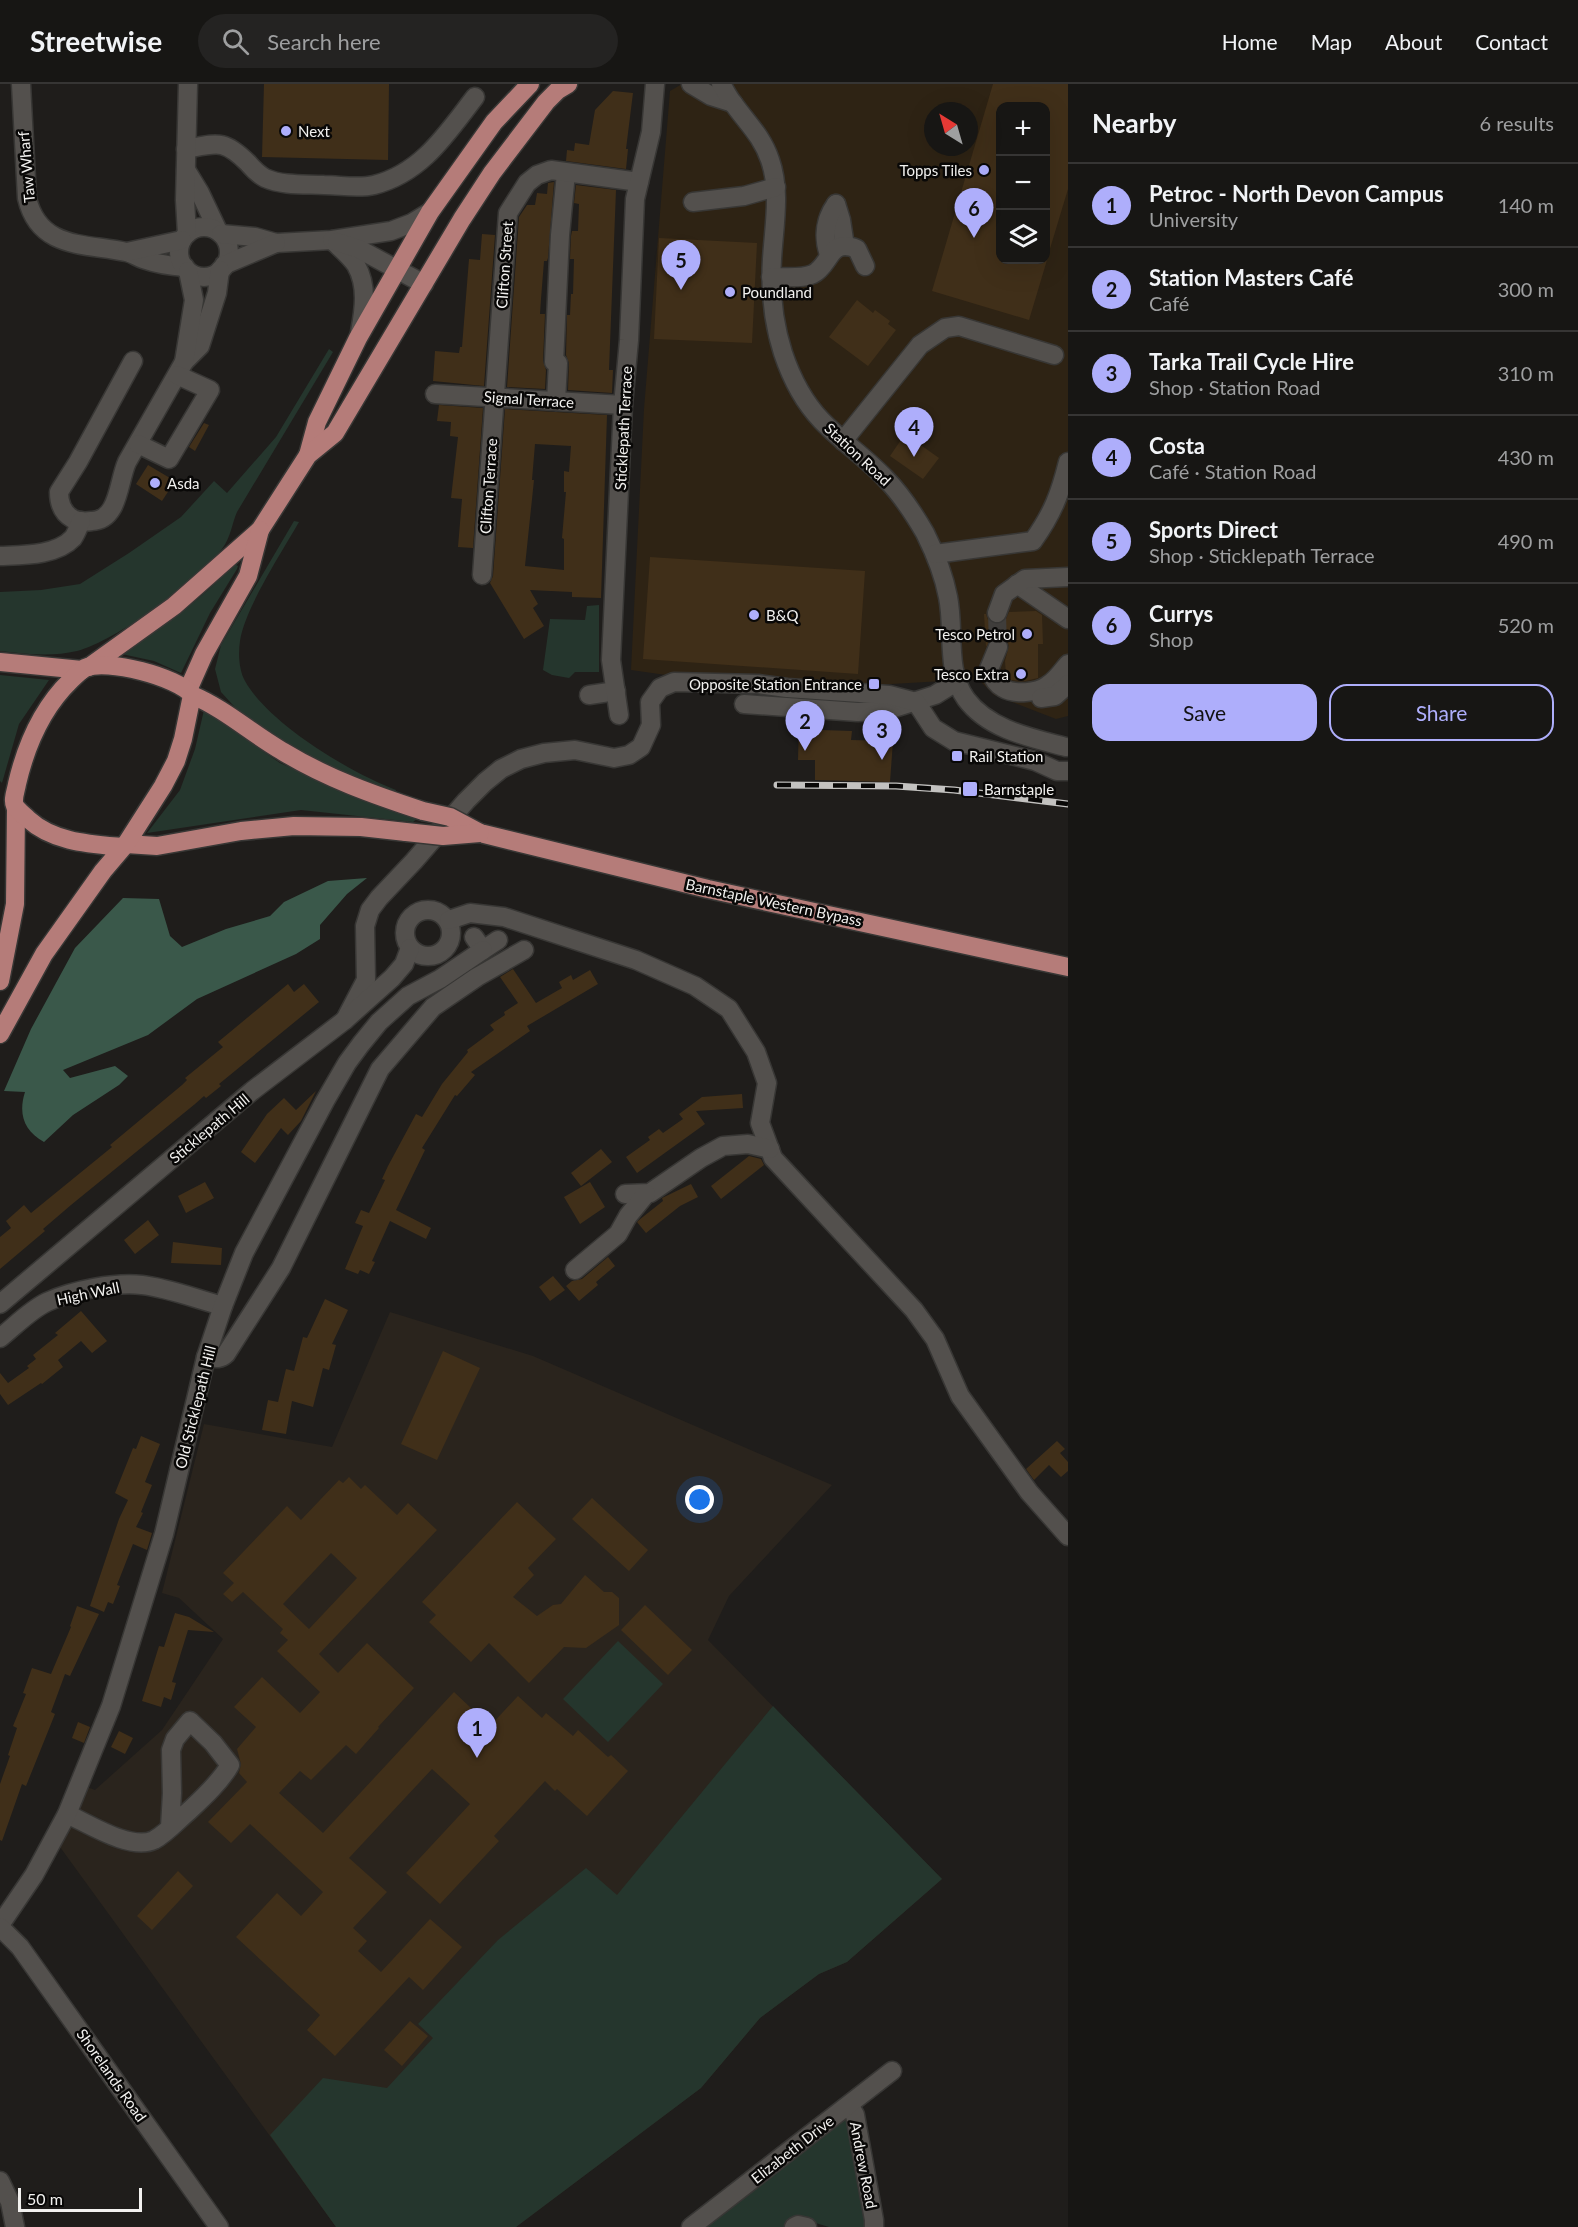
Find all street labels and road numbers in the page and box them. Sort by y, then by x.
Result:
street label: Taw Wharf [14,130,38,203]
street label: Clifton Street [492,220,516,309]
street label: Sticklepath Terrace [611,365,635,491]
street label: Signal Terrace [483,387,575,411]
street label: Station Road [821,419,895,489]
street label: Clifton Terrace [476,438,500,534]
street label: Barnstaple Western Bypass [684,875,864,929]
street label: Sticklepath Hill [165,1089,253,1167]
street label: High Wall [55,1278,121,1308]
street label: Old Sticklepath Hill [171,1344,219,1470]
street label: Shorelands Road [73,2025,151,2125]
street label: Elizabeth Drive [747,2111,837,2187]
street label: Andrew Road [847,2120,881,2210]

